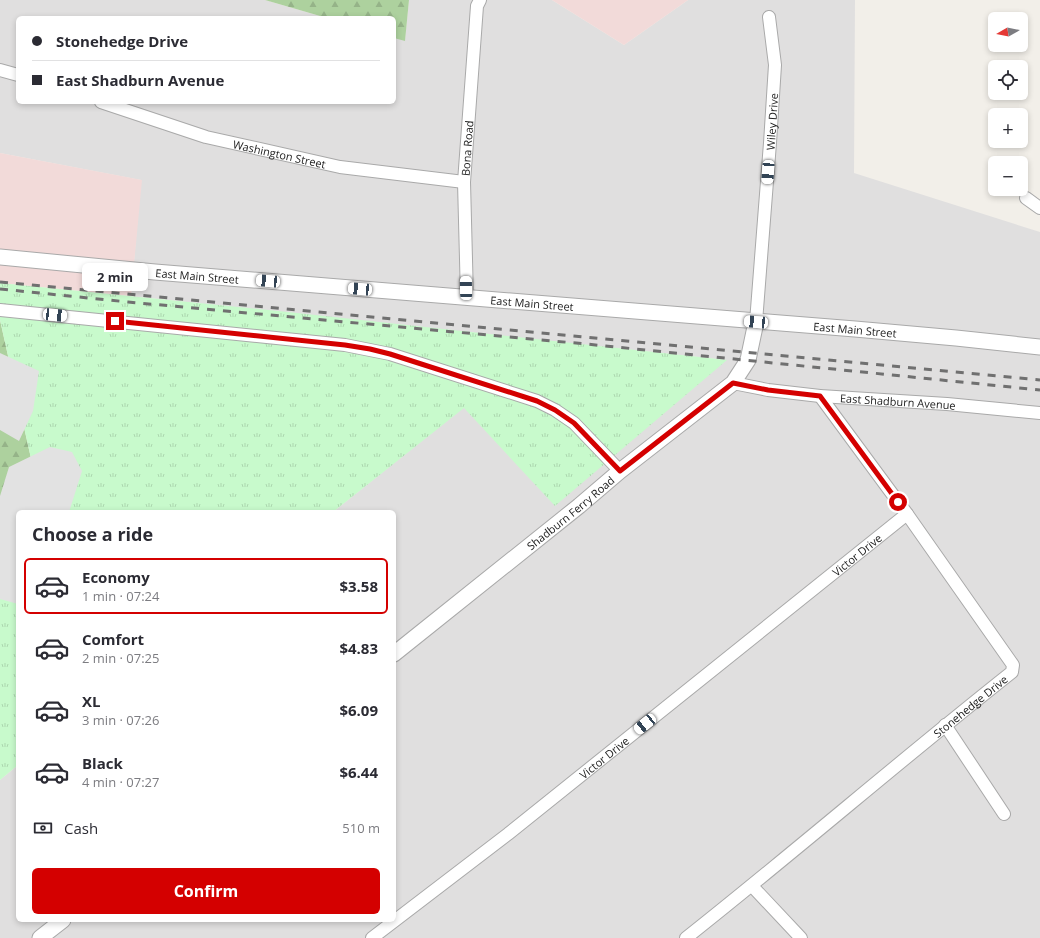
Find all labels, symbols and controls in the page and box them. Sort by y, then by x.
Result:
north arrow [988,12,1028,52]
map controls [988,12,1028,196]
text: Stonehedge Drive [56,31,188,51]
button: locate [988,60,1028,100]
text: East Shadburn Avenue [56,70,224,90]
street label: Wiley Drive [762,93,781,151]
button: + [988,108,1028,148]
street label: Bona Road [457,120,476,176]
street label: Washington Street [232,136,327,171]
button: − [988,156,1028,196]
car [761,160,775,184]
callout: 2 min [82,263,148,291]
street label: East Main Street [155,265,239,286]
text: 2 min [97,268,133,286]
car [256,274,280,288]
car [460,276,472,300]
car [348,282,372,296]
street label: East Main Street [490,292,574,314]
car [42,308,68,322]
route end [106,312,124,330]
car [744,315,768,329]
street label: East Main Street [813,318,897,340]
street label: East Shadburn Avenue [840,390,956,412]
street label: Shadburn Ferry Road [523,472,617,553]
route start [889,493,907,511]
text: Choose a ride [32,522,153,546]
street label: Victor Drive [829,530,884,579]
text: Economy [82,567,150,587]
icon: car [34,568,70,604]
text: $3.58 [339,576,378,596]
text: 1 min · 07:24 [82,587,159,605]
text: Comfort [82,629,144,649]
icon: car [34,630,70,666]
text: $4.83 [339,638,378,658]
text: 2 min · 07:25 [82,649,159,667]
street label: Stonehedge Drive [930,671,1010,740]
text: XL [82,691,100,711]
icon: car [34,692,70,728]
text: $6.09 [339,700,378,720]
text: 3 min · 07:26 [82,711,159,729]
car [632,712,658,736]
street label: Victor Drive [576,733,632,782]
text: Black [82,753,123,773]
icon: car [34,754,70,790]
text: $6.44 [339,762,378,782]
text: 4 min · 07:27 [82,773,159,791]
icon: cash [32,817,54,839]
text: Cash [64,818,98,838]
text: 510 m [342,819,380,837]
button: Confirm [32,868,380,914]

